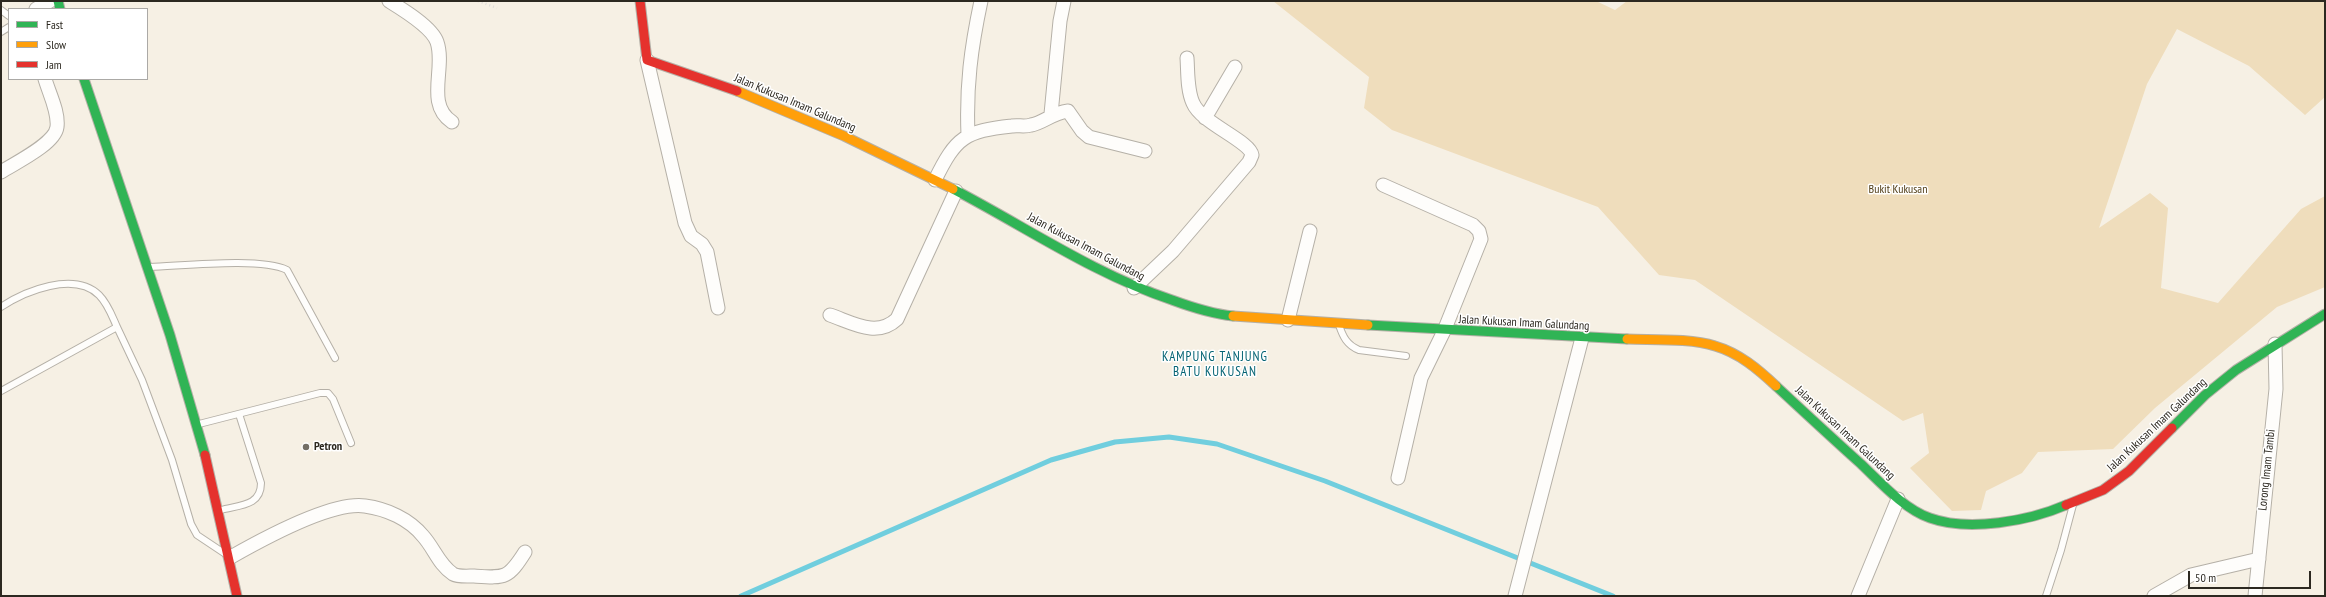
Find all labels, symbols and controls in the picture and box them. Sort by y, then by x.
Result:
legend [8,8,148,80]
text: Fast [46,17,63,32]
text: Slow [46,37,66,52]
text: Jam [46,57,62,72]
street label: Jalan Kukusan Imam Galundang [732,71,858,135]
park label: Bukit Kukusan [1869,183,1927,197]
street label: Jalan Kukusan Imam Galundang [1025,210,1147,284]
street label: Jalan Kukusan Imam Galundang [1458,312,1590,334]
district label: KAMPUNG TANJUNG BATU KUKUSAN [1162,349,1268,380]
street label: Jalan Kukusan Imam Galundang [2104,375,2210,475]
street label: Jalan Kukusan Imam Galundang [1792,383,1898,483]
street label: Lorong Imam Tambi [2256,429,2278,511]
place label: Petron [314,440,342,454]
marker: Petron [301,442,311,452]
scale bar [2190,563,2313,589]
text: 50 m [2195,570,2216,585]

